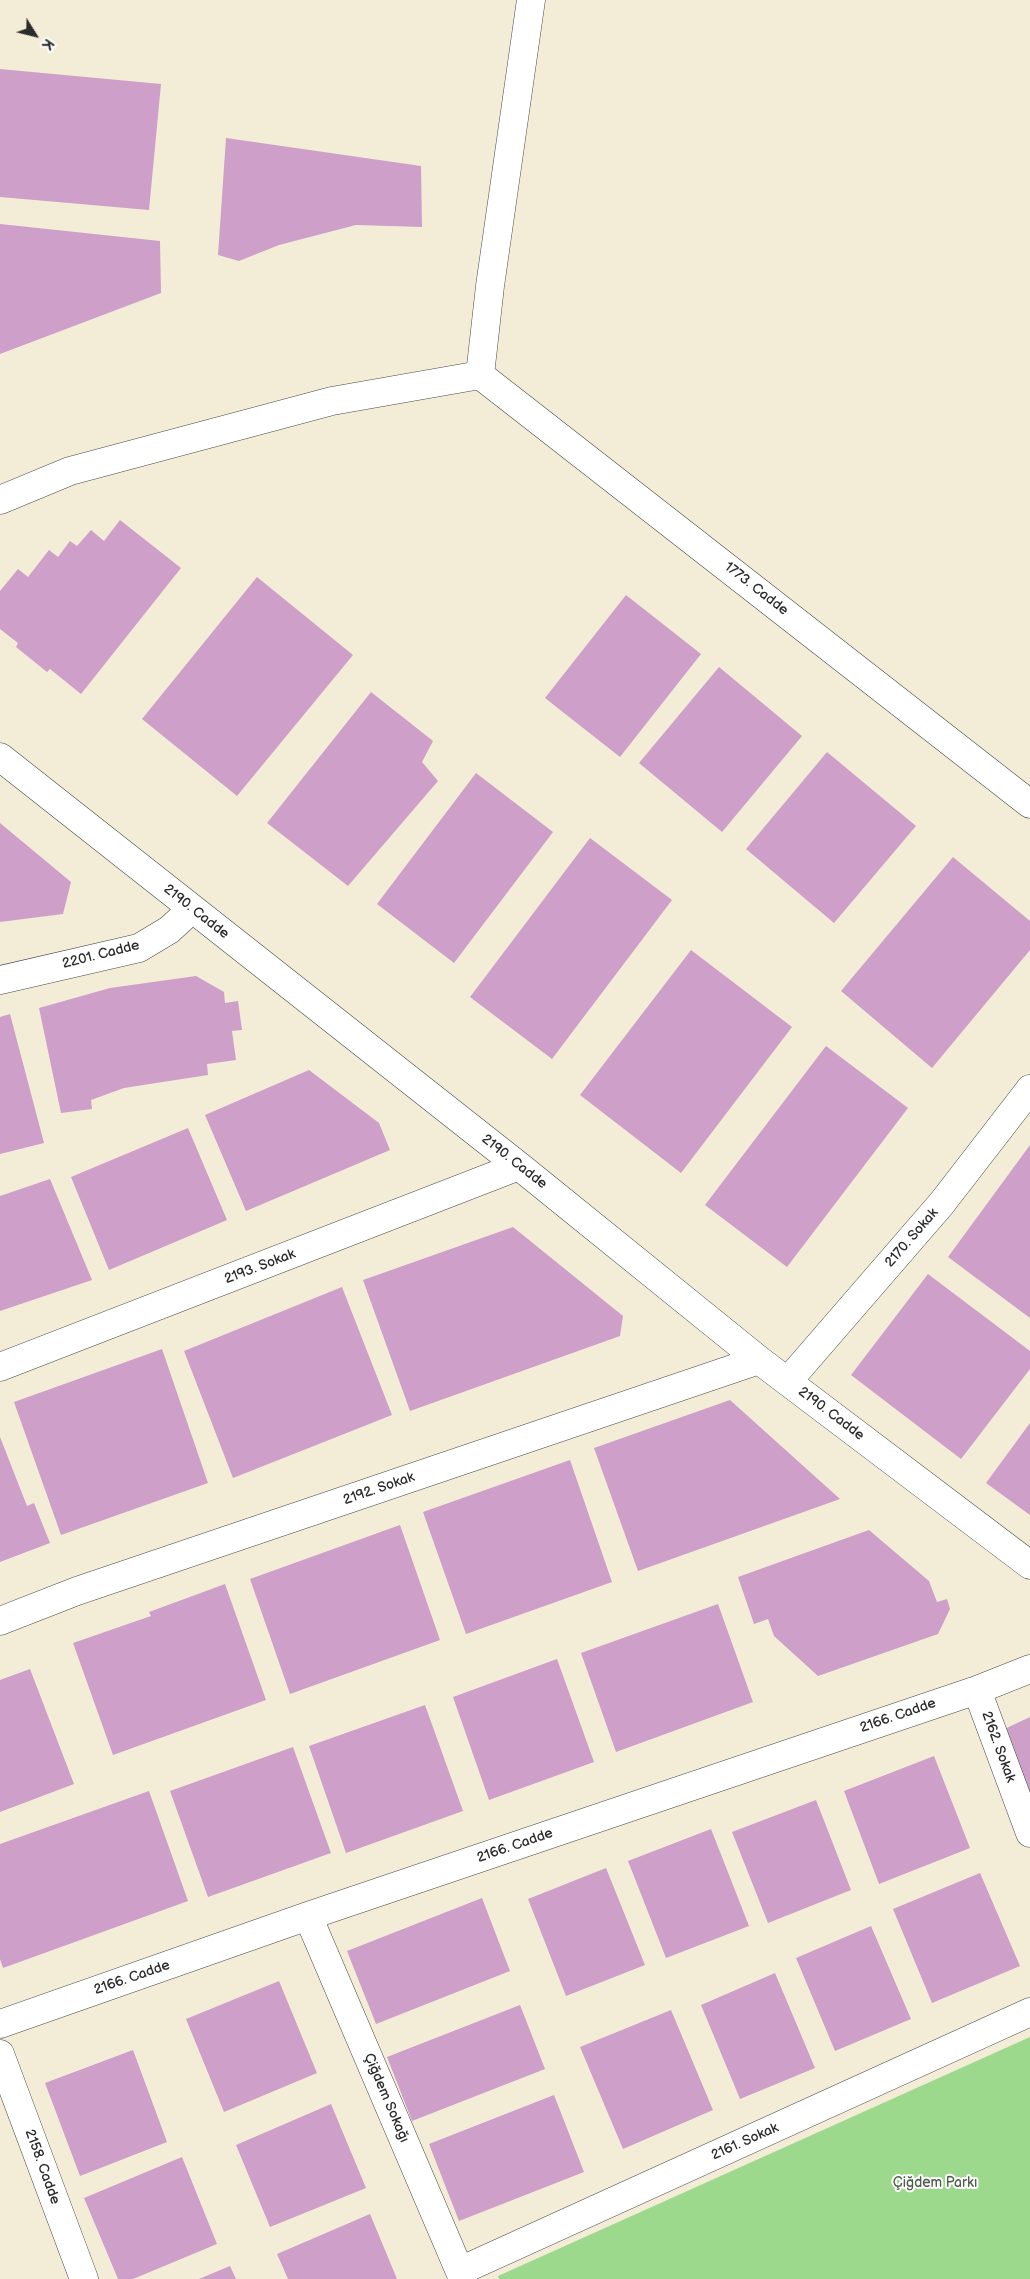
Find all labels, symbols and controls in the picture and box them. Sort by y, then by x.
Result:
north arrow [10,10,60,60]
text: K [38,35,57,53]
street label: 1773. Cadde [721,559,791,619]
street label: 2190. Cadde [160,881,232,943]
street label: 2201. Cadde [61,937,141,973]
street label: 2190. Cadde [478,1131,550,1193]
street label: 2170. Sokak [882,1205,942,1271]
street label: 2193. Sokak [222,1246,298,1288]
street label: 2190. Cadde [795,1384,867,1444]
street label: 2192. Sokak [341,1469,417,1509]
street label: 2166. Cadde [858,1695,938,1737]
street label: 2162. Sokak [977,1709,1019,1785]
street label: 2166. Cadde [475,1825,555,1867]
street label: 2166. Cadde [92,1957,172,1999]
street label: Çiğdem Sokağı [360,2051,412,2145]
street label: 2161. Sokak [709,2120,781,2164]
street label: 2158. Cadde [21,2127,63,2207]
park label: Çiğdem Parkı [893,2175,977,2191]

